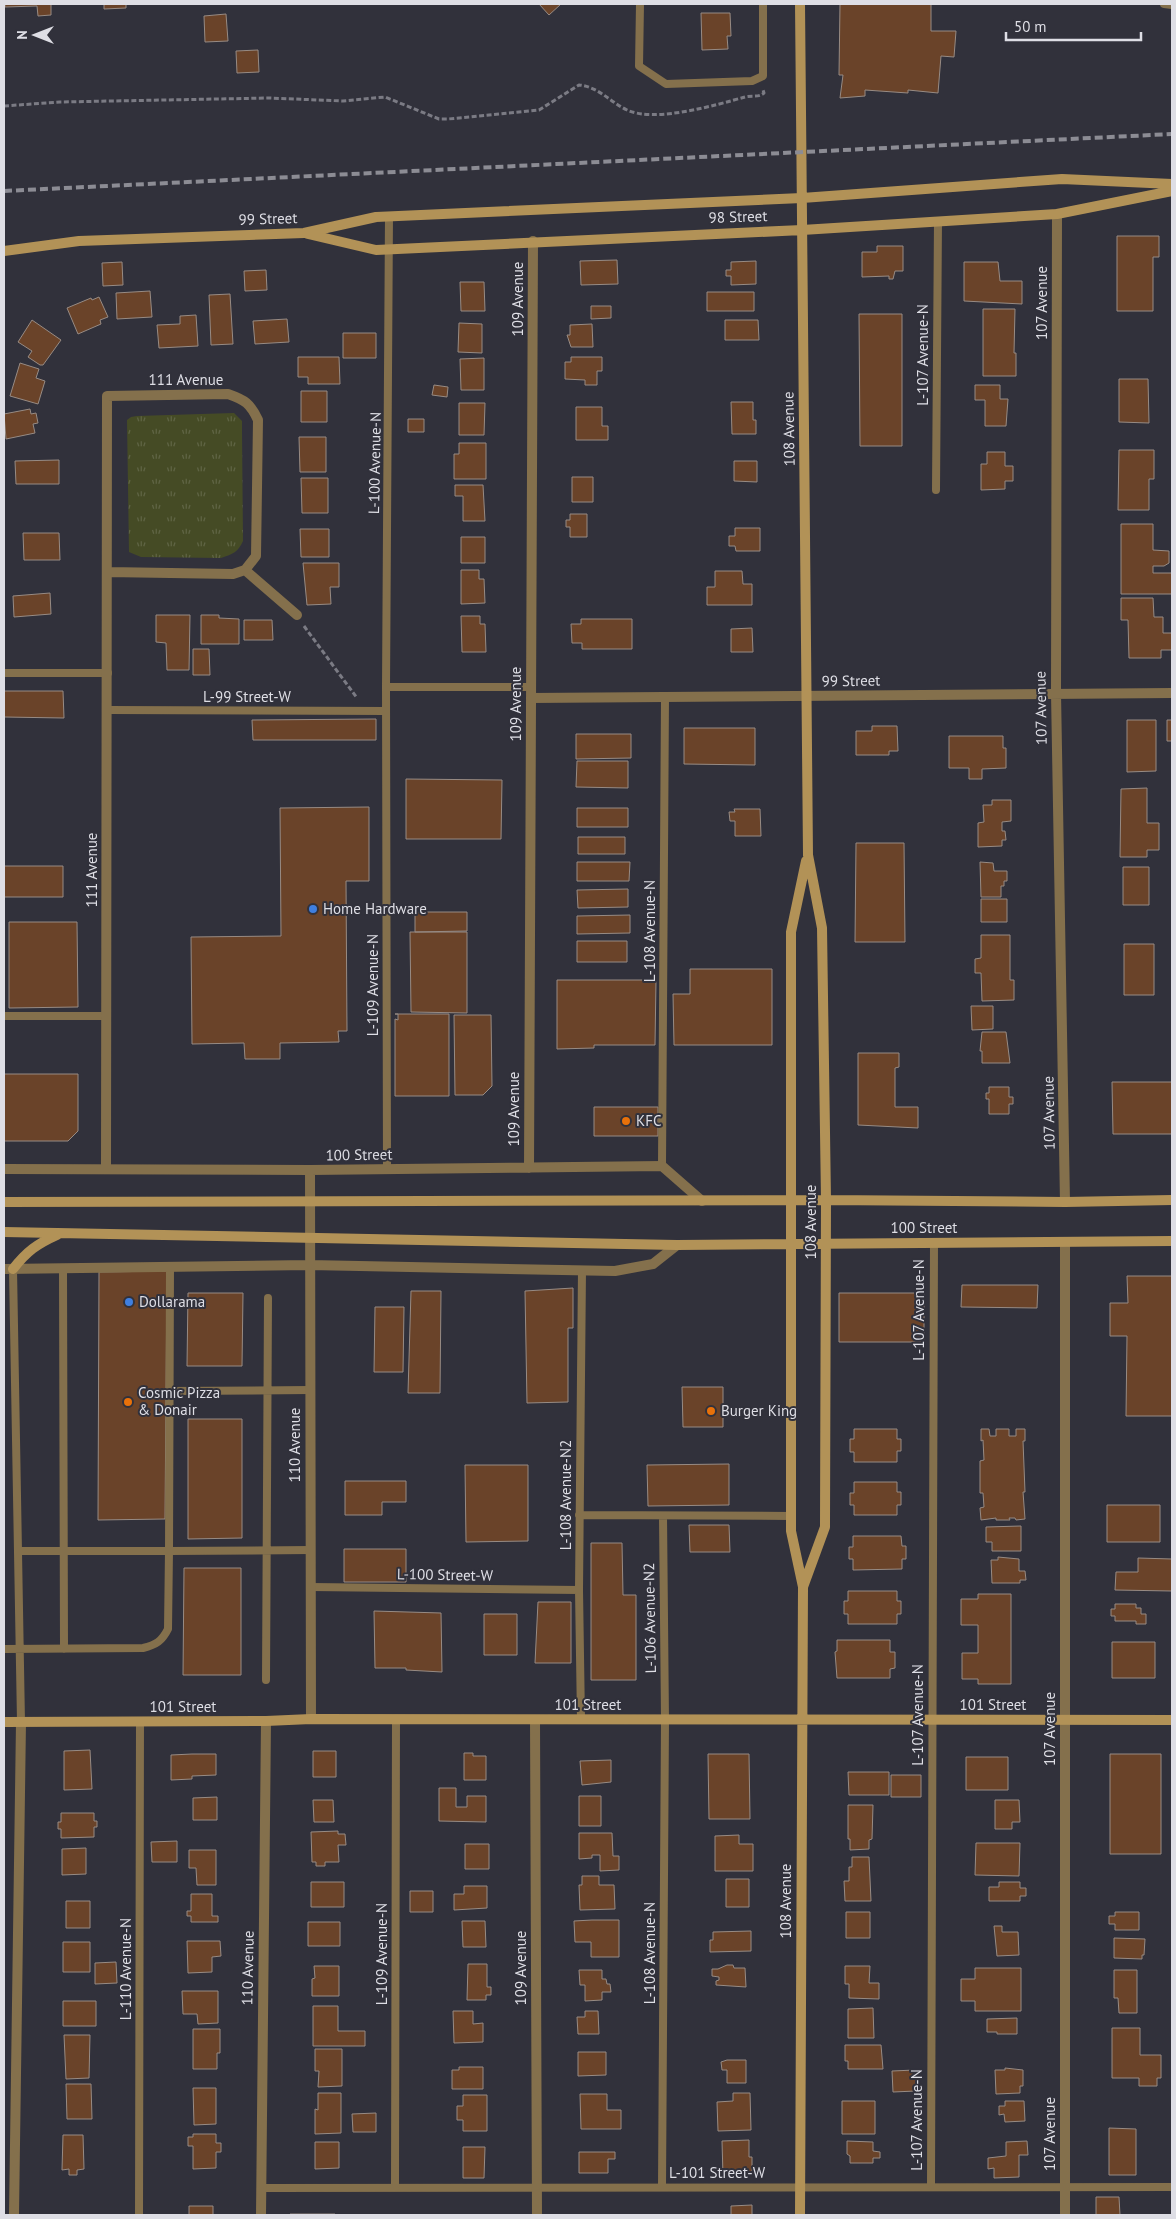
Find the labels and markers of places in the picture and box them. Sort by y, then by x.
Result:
place label: Home Hardware [323,899,427,918]
marker: Home Hardware [307,903,319,915]
place label: KFC [636,1111,661,1130]
marker: KFC [620,1115,632,1127]
place label: Dollarama [139,1292,205,1311]
marker: Dollarama [123,1296,135,1308]
place label: Cosmic Pizza & Donair [138,1383,220,1419]
marker: Cosmic Pizza & Donair [122,1396,134,1408]
place label: Burger King [721,1401,797,1420]
marker: Burger King [705,1405,717,1417]

